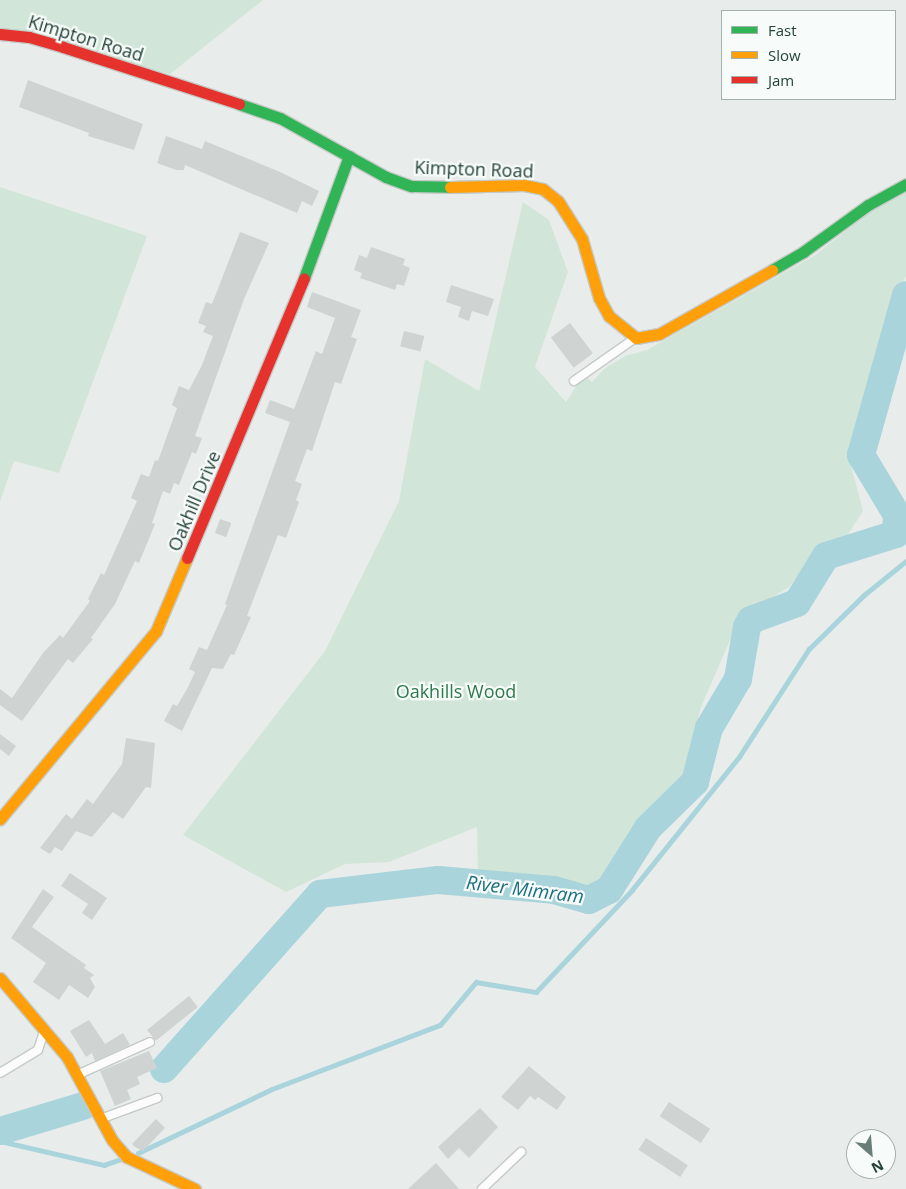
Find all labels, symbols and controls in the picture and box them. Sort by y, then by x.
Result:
street label: Kimpton Road [26,10,146,66]
legend [721,10,896,100]
text: Fast [768,20,797,40]
text: Slow [768,45,801,65]
text: Jam [768,70,794,90]
street label: Kimpton Road [414,156,534,182]
street label: Oakhill Drive [163,448,225,554]
park label: Oakhills Wood [396,680,516,702]
water label: River Mimram [465,871,585,909]
north arrow [846,1129,896,1179]
text: N [868,1156,887,1178]

